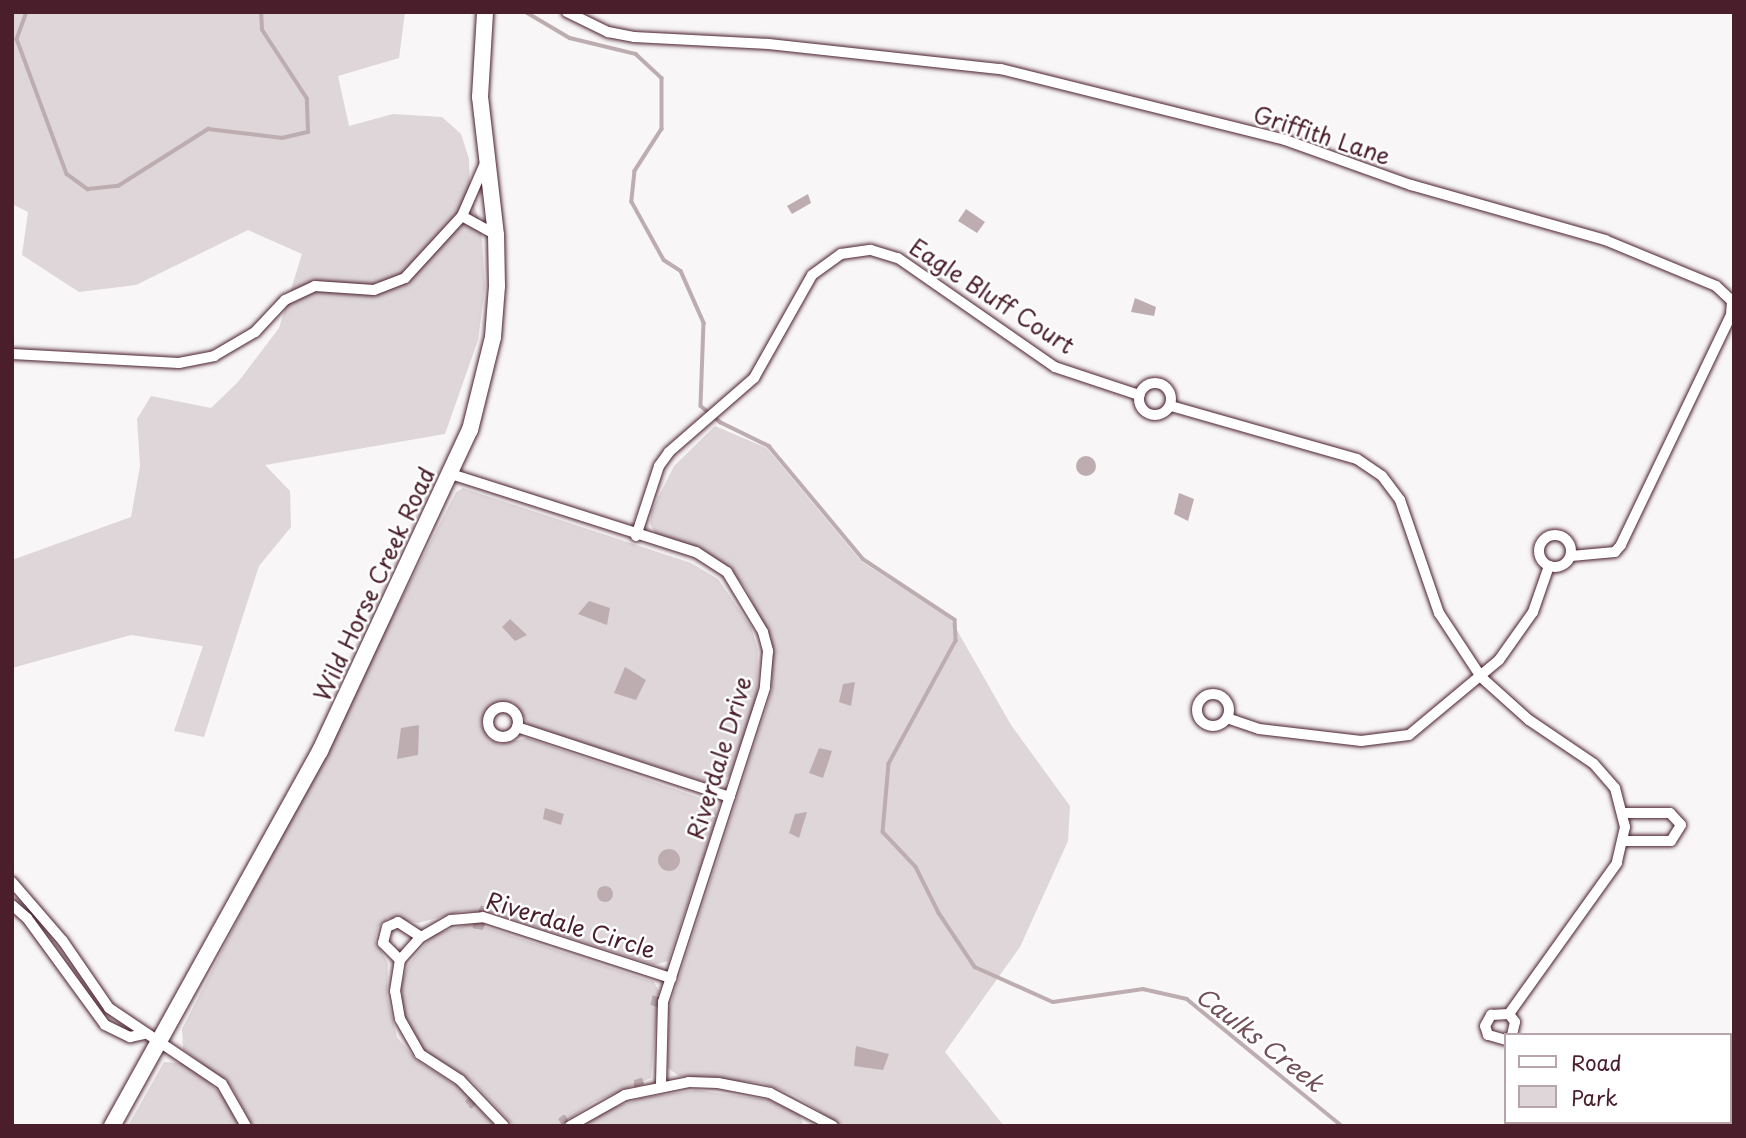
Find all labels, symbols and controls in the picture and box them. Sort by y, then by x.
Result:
street label: Griffith Lane [1249,100,1395,170]
street label: Eagle Bluff Court [904,232,1080,360]
street label: Wild Horse Creek Road [307,460,441,708]
street label: Riverdale Drive [681,673,757,843]
street label: Riverdale Circle [483,886,659,964]
water label: Caulks Creek [1190,980,1330,1098]
legend [1504,1033,1732,1124]
text: Road [1571,1046,1622,1078]
text: Park [1571,1081,1618,1113]

